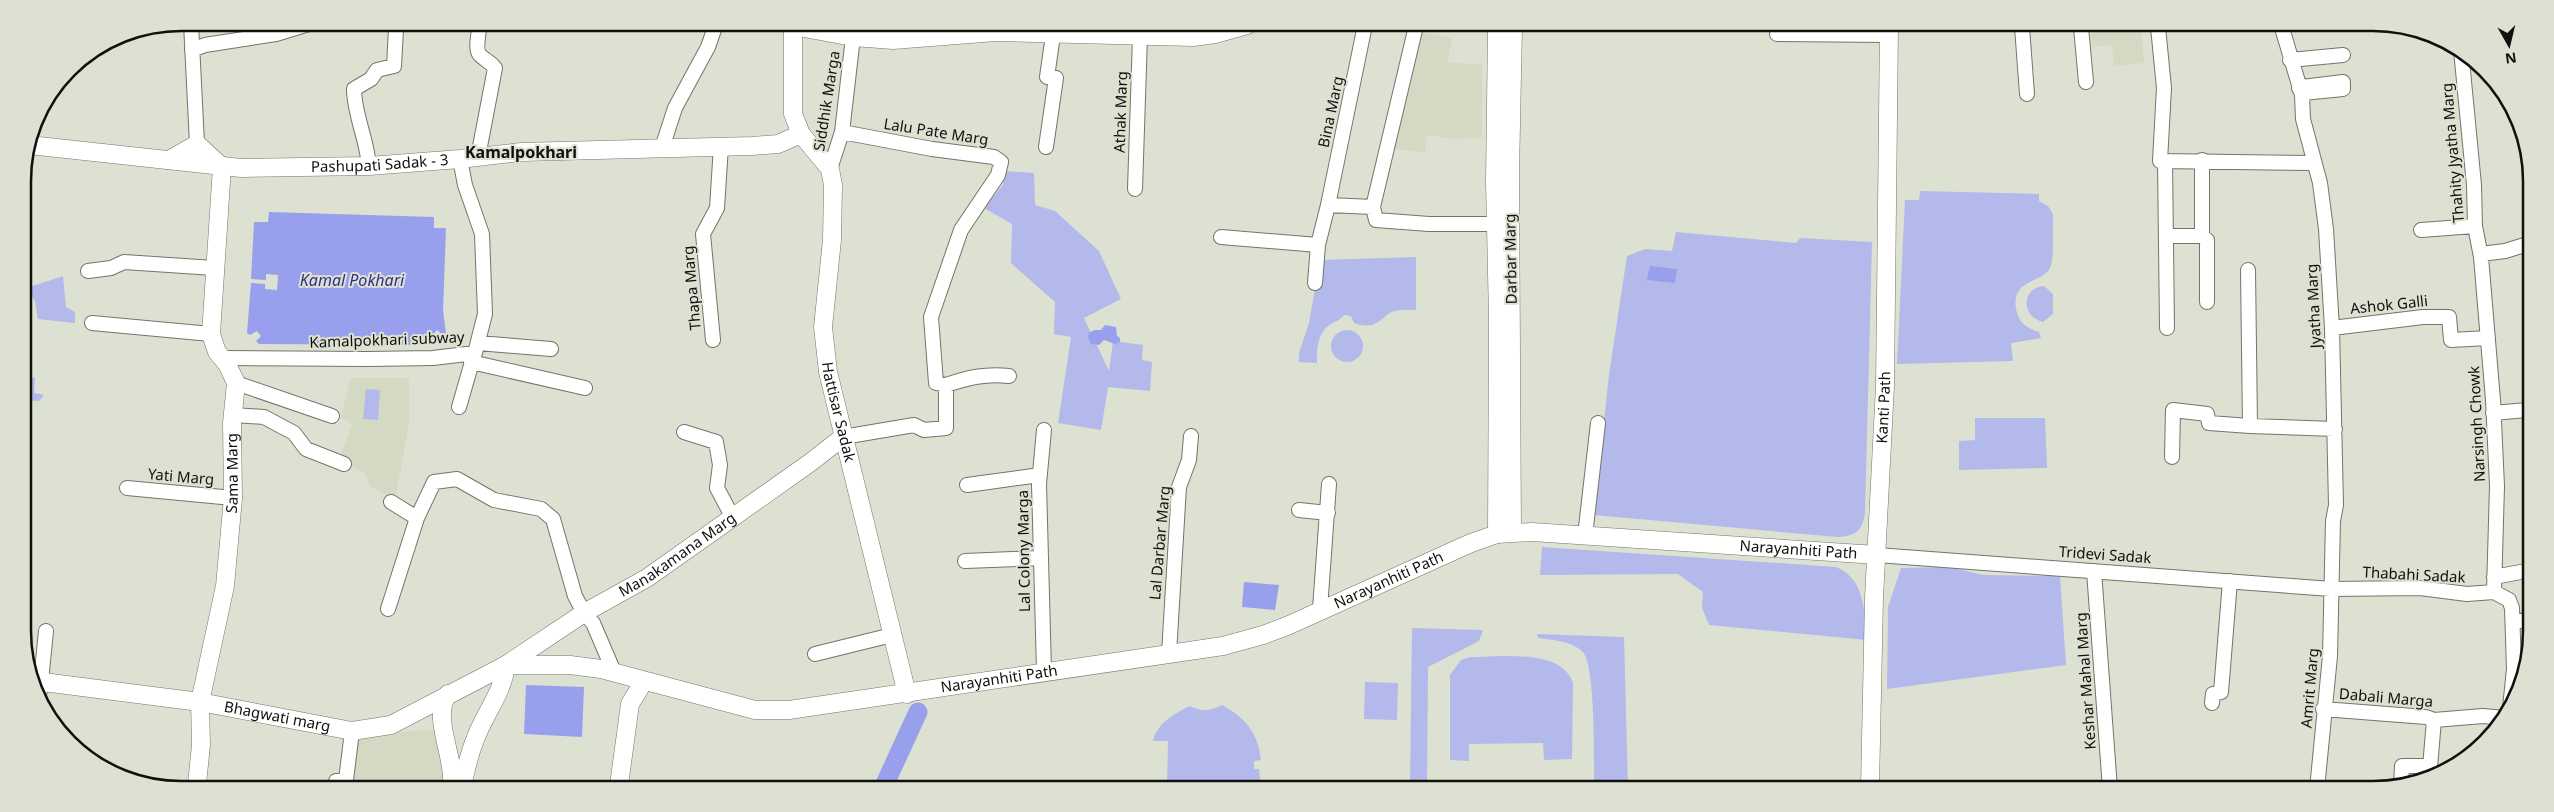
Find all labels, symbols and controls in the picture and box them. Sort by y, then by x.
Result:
north arrow [2484,20,2534,70]
text: N [2504,48,2518,69]
street label: Siddhik Marga [808,49,844,152]
street label: Athak Marg [1109,71,1131,153]
street label: Bina Marg [1313,74,1347,149]
street label: Thahity Jyatha Marg [2436,82,2468,224]
street label: Lalu Pate Marg [882,113,990,149]
district label: Kamalpokhari [465,141,577,163]
street label: Pashupati Sadak - 3 [311,149,449,176]
street label: Darbar Marg [1499,214,1521,304]
street label: Thapa Marg [677,245,705,331]
street label: Jyatha Marg [2301,263,2325,351]
water label: Kamal Pokhari [300,269,405,291]
street label: Ashok Galli [2349,290,2429,318]
street label: Kamalpokhari subway [309,326,465,352]
street label: Hattisar Sadak [818,361,861,464]
street label: Narsingh Chowk [2463,366,2489,483]
street label: Kanti Path [1871,371,1894,444]
street label: Sama Marg [221,433,242,514]
street label: Yati Marg [147,463,215,489]
street label: Lal Darbar Marg [1144,485,1174,601]
street label: Lal Colony Marga [1012,490,1034,612]
street label: Manakamana Marg [615,507,739,601]
street label: Narayanhiti Path [1739,535,1858,563]
street label: Tridevi Sadak [2058,541,2152,567]
street label: Narayanhiti Path [1330,546,1446,613]
street label: Thabahi Sadak [2362,561,2466,587]
street label: Keshar Mahal Marg [2070,612,2100,750]
street label: Amrit Marg [2296,647,2322,729]
street label: Narayanhiti Path [939,660,1059,697]
street label: Dabali Marga [2338,683,2434,711]
street label: Bhagwati marg [223,696,332,736]

